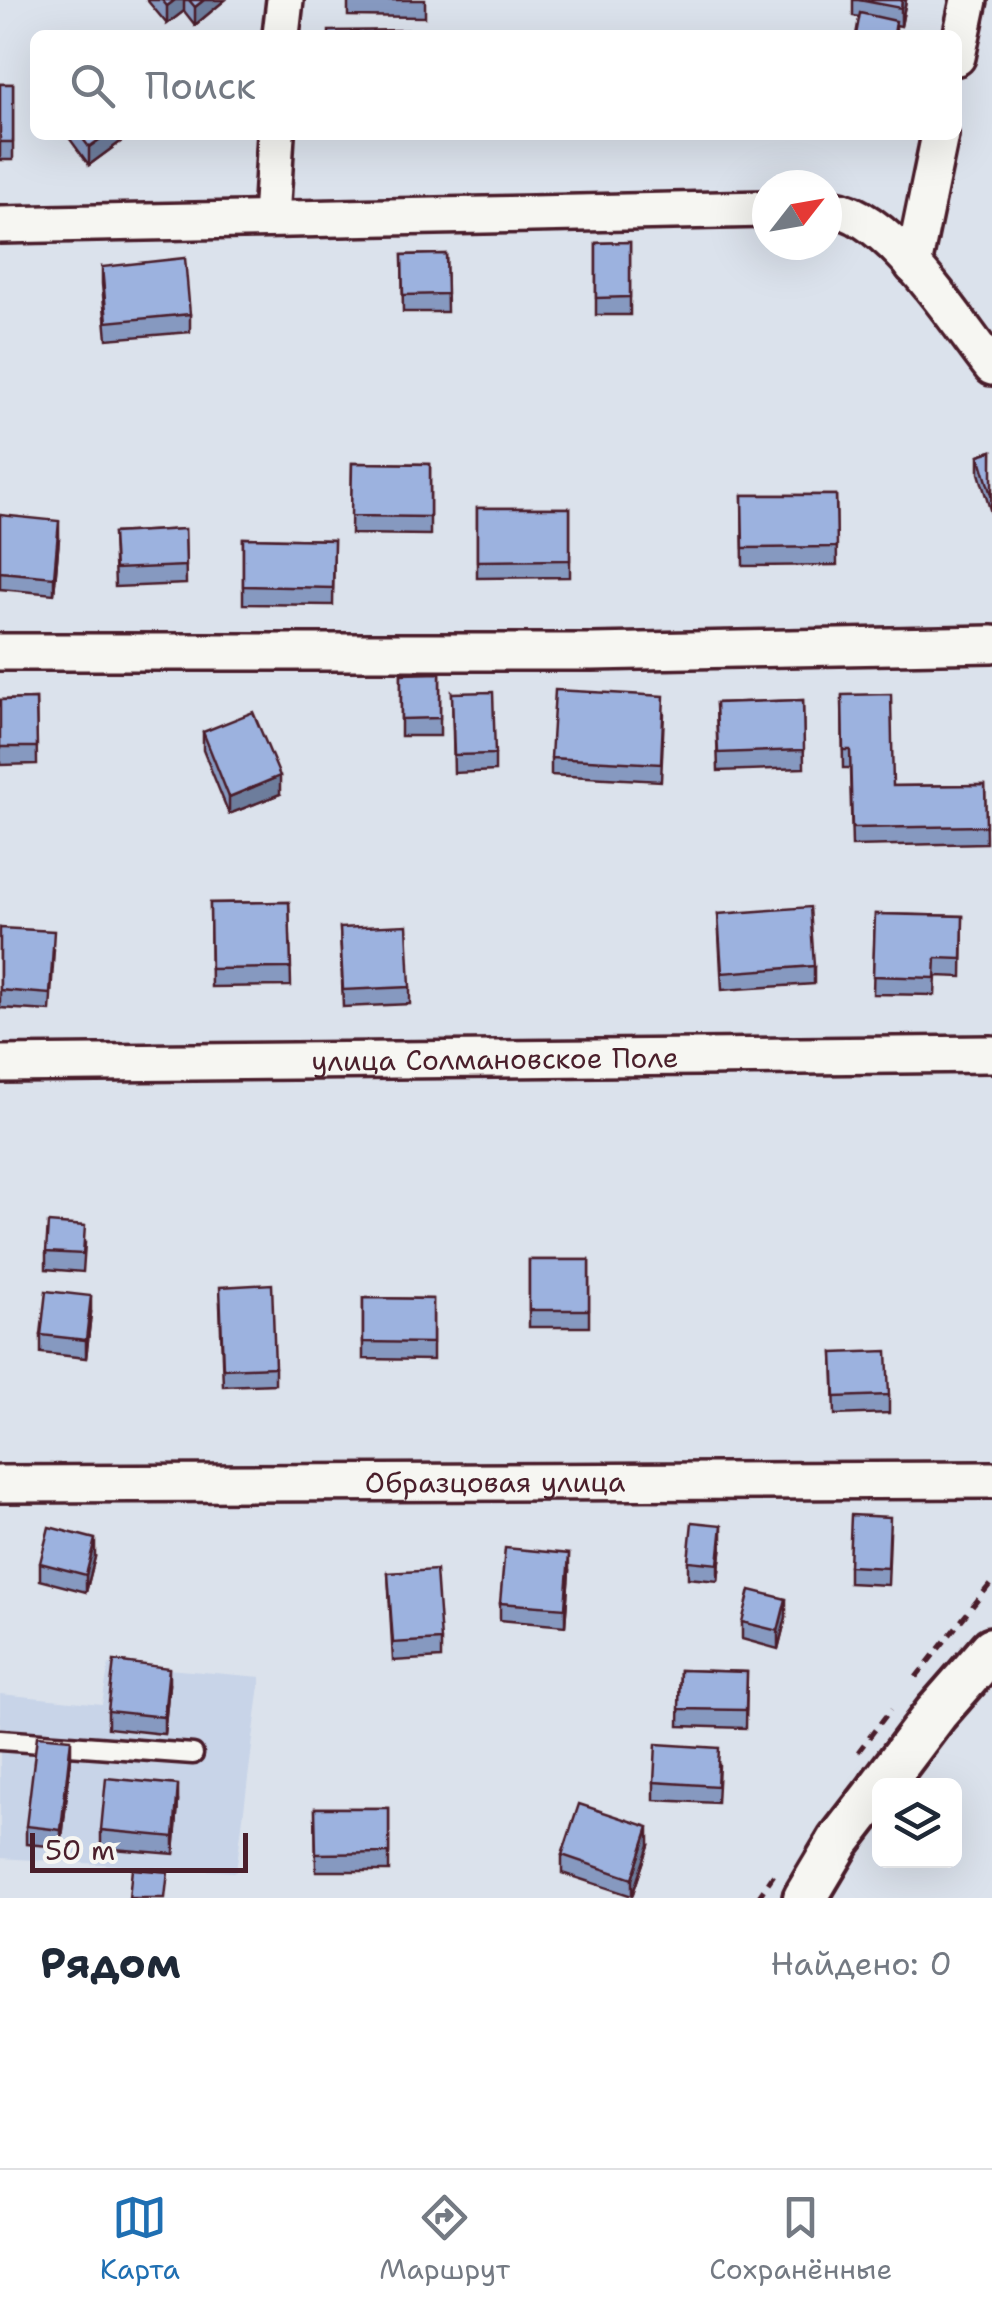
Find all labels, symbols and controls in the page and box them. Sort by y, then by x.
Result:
search box [30,30,962,140]
icon: search [65,58,120,113]
text: Поиск [145,60,256,111]
north arrow [752,170,842,260]
street label: улица Солмановское Поле [311,1038,679,1080]
street label: Образцовая улица [365,1462,625,1502]
map controls [872,1778,962,1868]
button: layers [872,1778,962,1868]
scale bar [30,1828,248,1872]
text: 50 m [45,1831,115,1869]
text: Рядом [40,1935,181,1991]
text: Найдено: 0 [771,1942,952,1985]
tab: Карта [100,2190,180,2288]
tab: Маршрут [379,2190,510,2288]
tab: Сохранённые [709,2190,892,2288]

